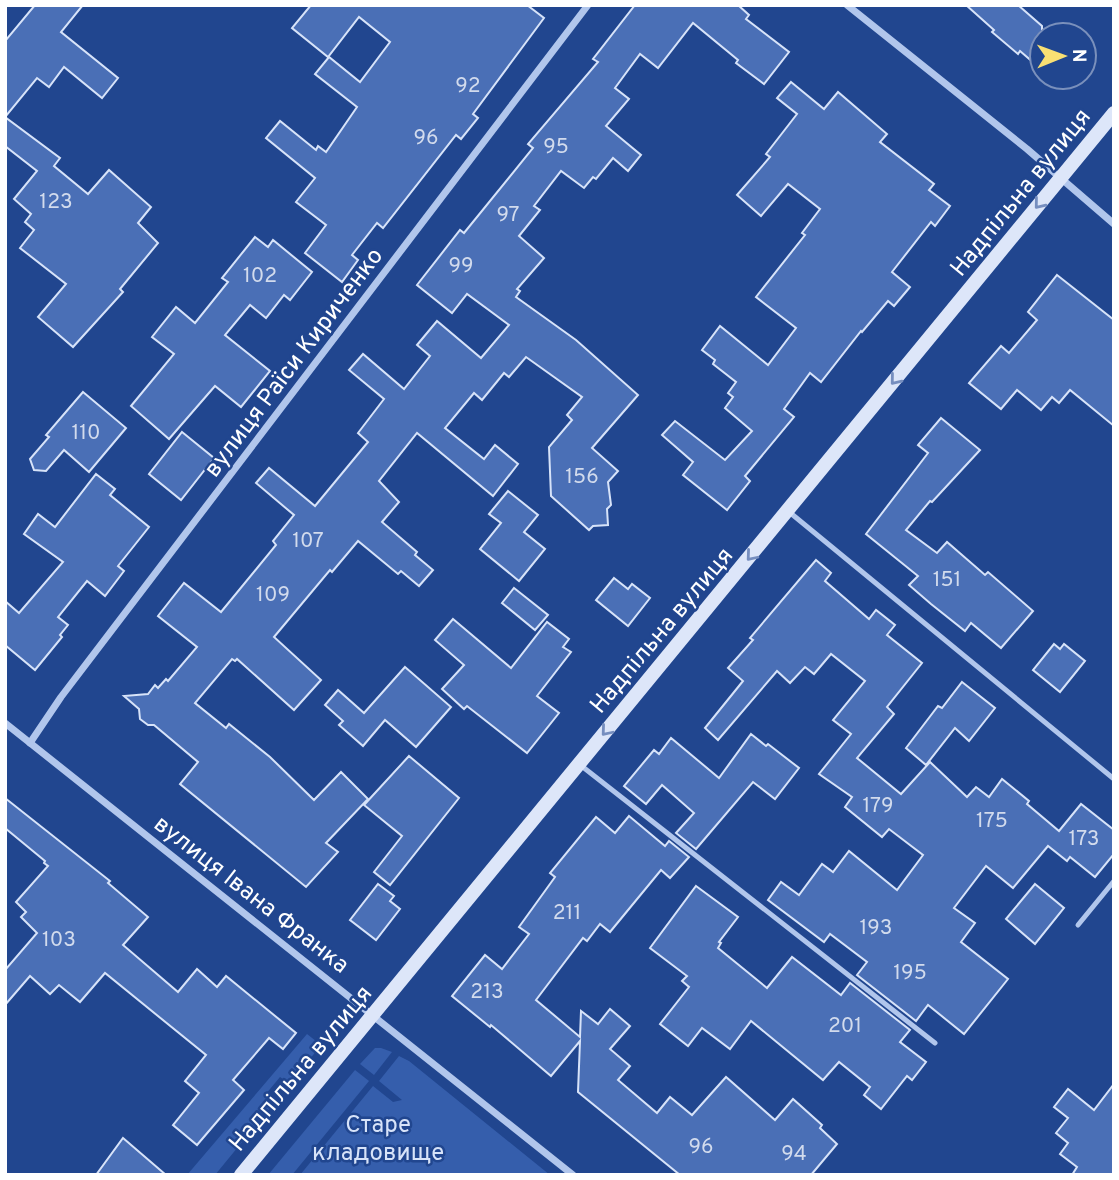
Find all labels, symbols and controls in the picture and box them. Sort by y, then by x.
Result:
north arrow [1028,21,1098,91]
text: N [1066,49,1090,63]
house number: 92 [455,73,481,100]
street label: Надпільна вулиця [945,103,1099,283]
house number: 96 [413,125,439,152]
house number: 95 [543,134,569,161]
house number: 123 [39,189,73,216]
one-way arrow [1035,196,1048,208]
house number: 97 [497,202,519,229]
street label: вулиця Раїси Кириченко [198,243,391,484]
house number: 99 [448,253,474,280]
house number: 102 [243,263,277,290]
one-way arrow [891,372,904,384]
house number: 110 [71,420,101,447]
house number: 156 [565,464,599,491]
house number: 107 [292,528,324,555]
street label: Надпільна вулиця [584,542,741,720]
one-way arrow [747,547,759,560]
house number: 151 [933,567,961,594]
house number: 109 [256,582,290,609]
one-way arrow [602,724,615,736]
house number: 179 [862,793,894,820]
house number: 175 [976,808,1008,835]
street label: вулиця Івана Франка [147,810,354,981]
house number: 173 [1068,826,1100,853]
house number: 211 [553,900,581,927]
house number: 193 [859,915,893,942]
house number: 103 [42,927,76,954]
house number: 195 [893,960,927,987]
house number: 213 [470,979,504,1006]
street label: Надпільна вулиця [223,980,380,1158]
house number: 201 [828,1013,862,1040]
park label: Старе кладовище [312,1111,444,1169]
house number: 96 [688,1134,714,1161]
house number: 94 [781,1141,807,1168]

